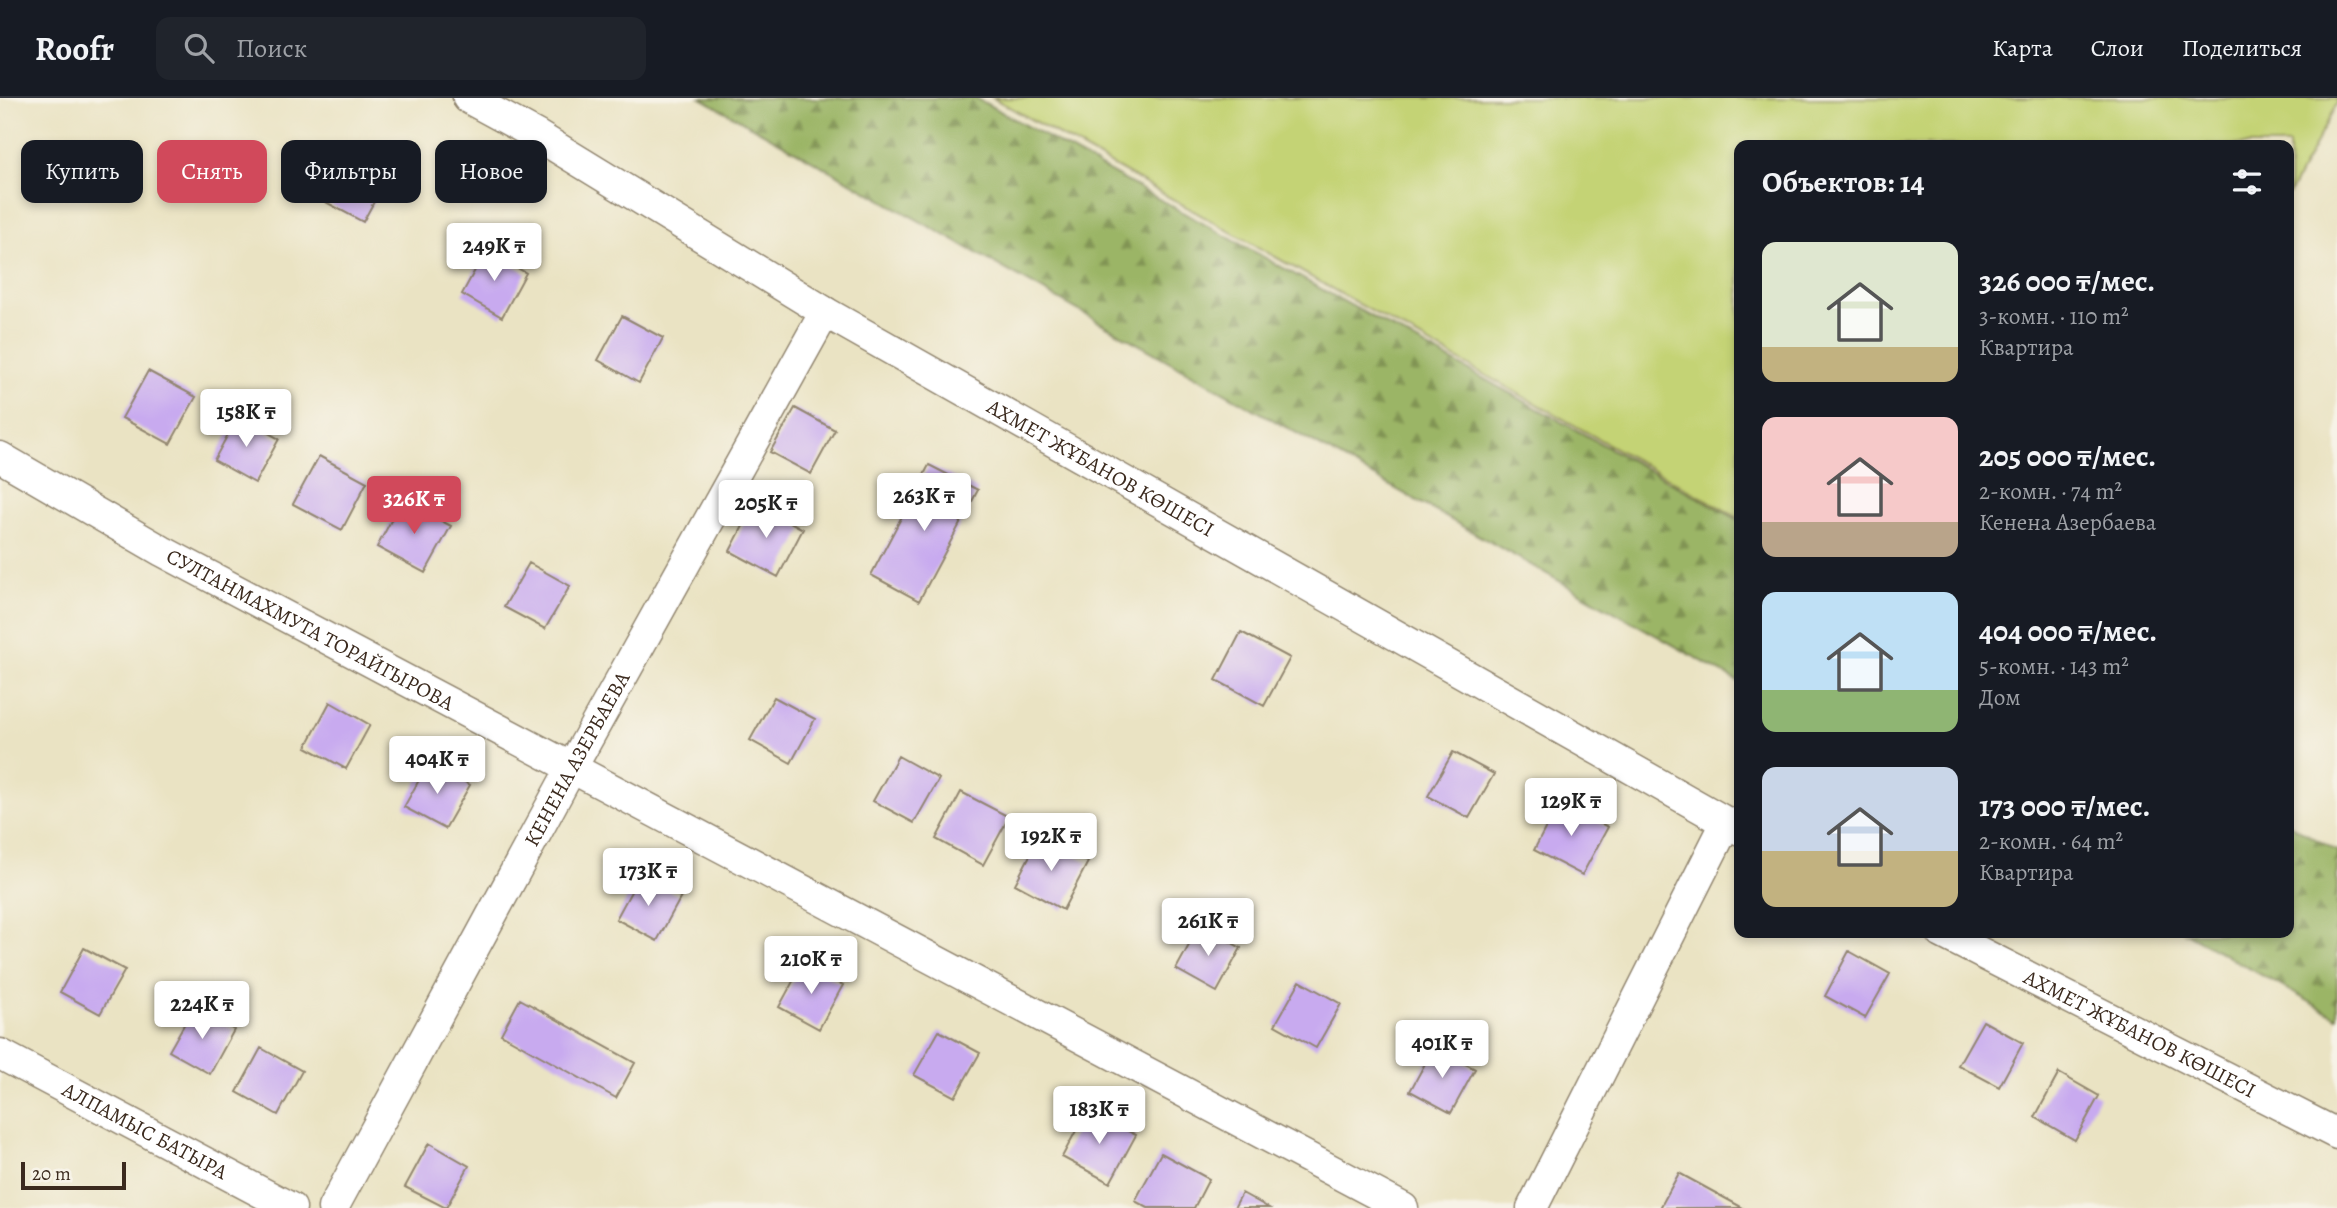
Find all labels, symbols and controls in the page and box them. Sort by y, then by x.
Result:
search box [156,17,646,80]
text: Roofr [35,26,114,71]
icon: search [180,29,218,67]
text: Поиск [236,31,307,66]
text: Карта [1992,32,2053,64]
text: Слои [2091,32,2144,64]
text: Поделиться [2182,32,2302,64]
chip: Купить [21,140,143,203]
chip: Снять [157,140,267,203]
chip: Фильтры [281,140,421,203]
chip: Новое [435,140,547,203]
text: Объектов: 14 [1762,162,1924,202]
icon: filters [2228,163,2266,201]
pin: 249K ₸ [437,223,551,283]
text: 249K ₸ [463,230,525,261]
text: 326 000 ₸/мес. [1979,261,2155,301]
icon: home [1818,270,1902,354]
text: 3-комн. · 110 m² [1979,301,2129,332]
text: Квартира [1979,332,2074,363]
pin: 158K ₸ [189,390,303,449]
street label: АХМЕТ ЖҰБАНОВ КӨШЕСІ [981,392,1219,543]
text: 158K ₸ [216,396,276,427]
text: 205 000 ₸/мес. [1979,436,2156,476]
icon: home [1818,445,1902,529]
pin: 263K ₸ [867,474,981,533]
pin: 326K ₸ [357,476,471,536]
text: 2-комн. · 74 m² [1979,476,2122,507]
pin: 205K ₸ [709,480,823,540]
text: 263K ₸ [893,480,955,511]
text: 326K ₸ [383,483,445,514]
text: 205K ₸ [735,487,797,518]
text: Кенена Азербаева [1979,507,2156,538]
street label: СУЛТАНМАХМУТА ТОРАЙГЫРОВА [162,542,460,717]
text: 404 000 ₸/мес. [1979,611,2157,651]
icon: home [1818,620,1902,704]
text: 5-комн. · 143 m² [1979,651,2129,682]
street label: КЕНЕНА АЗЕРБАЕВА [518,666,637,851]
text: Дом [1979,682,2021,713]
pin: 404K ₸ [380,736,494,796]
text: 404K ₸ [405,743,469,774]
pin: 129K ₸ [1514,778,1628,838]
text: 129K ₸ [1541,785,1601,816]
text: 173 000 ₸/мес. [1979,786,2150,826]
icon: home [1818,795,1902,879]
pin: 192K ₸ [994,814,1108,873]
text: 192K ₸ [1021,820,1081,851]
text: 2-комн. · 64 m² [1979,826,2123,857]
pin: 173K ₸ [591,848,705,908]
text: 173K ₸ [619,855,677,886]
text: Квартира [1979,857,2074,888]
pin: 261K ₸ [1151,898,1265,958]
text: 261K ₸ [1178,905,1238,936]
pin: 210K ₸ [754,936,868,996]
text: 210K ₸ [780,943,842,974]
street label: АХМЕТ ЖҰБАНОВ КӨШЕСІ [2018,963,2261,1104]
pin: 224K ₸ [145,982,259,1041]
text: 224K ₸ [170,988,234,1019]
pin: 401K ₸ [1385,1020,1499,1080]
text: 401K ₸ [1412,1027,1472,1058]
street label: АЛПАМЫС БАТЫРА [57,1075,233,1186]
pin: 183K ₸ [1042,1086,1156,1146]
text: 183K ₸ [1069,1093,1129,1124]
scale bar [21,1159,126,1191]
text: 20 m [32,1161,71,1187]

